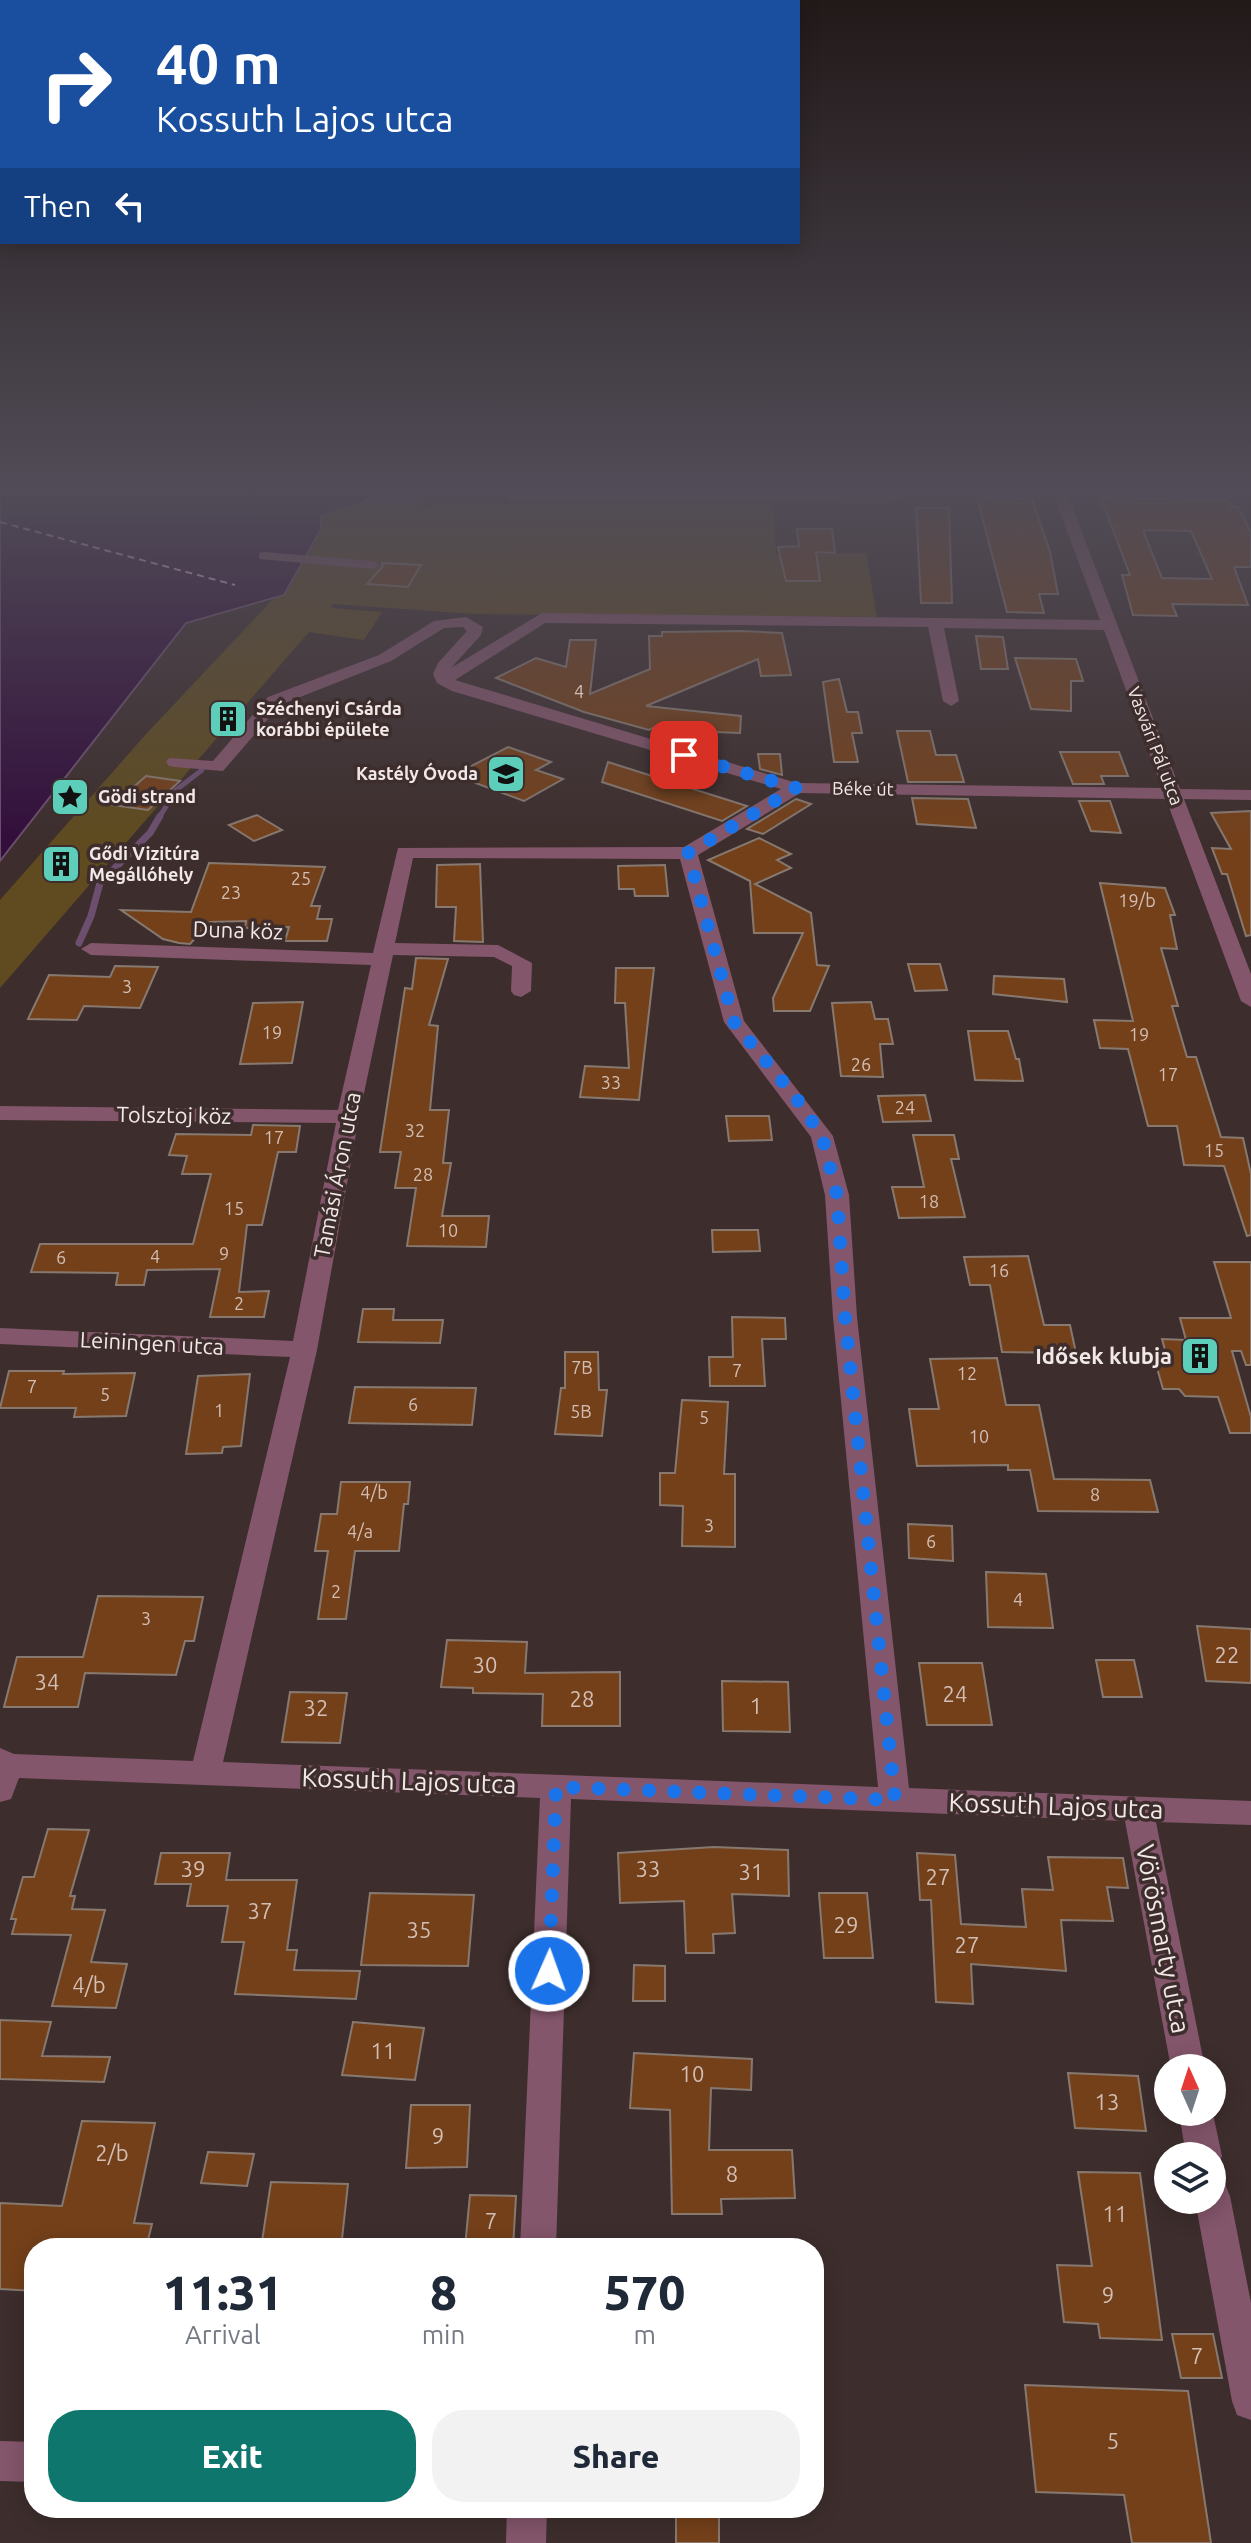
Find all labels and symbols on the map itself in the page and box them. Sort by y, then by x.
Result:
house number: 4 [574,681,584,701]
street label: Vasvári Pál utca [1124,684,1188,808]
building icon: Széchenyi Csárda korábbi épülete [207,698,249,740]
place label: Széchenyi Csárda korábbi épülete [256,698,402,739]
pin [650,721,718,789]
school or university icon: Kastély Óvoda [485,753,527,795]
place label: Kastély Óvoda [356,762,478,783]
place icon: Gödi strand [49,776,91,818]
street label: Béke út [832,777,894,799]
place label: Gödi strand [98,786,196,806]
building icon: Gődi Vizitúra Megállóhely [40,843,82,885]
place label: Gődi Vizitúra Megállóhely [89,843,200,884]
house number: 25 [291,868,311,888]
house number: 23 [221,882,241,902]
house number: 19/b [1118,890,1156,910]
street label: Duna köz [192,915,284,944]
house number: 3 [122,976,132,996]
house number: 19 [262,1022,282,1042]
house number: 19 [1129,1024,1149,1044]
house number: 26 [851,1054,871,1074]
house number: 17 [1158,1064,1178,1084]
house number: 33 [601,1072,621,1092]
street label: Tamási Áron utca [307,1090,365,1260]
house number: 24 [895,1097,915,1117]
street label: Tolsztoj köz [116,1101,232,1128]
house number: 32 [405,1120,425,1140]
house number: 17 [264,1127,284,1147]
house number: 15 [1204,1140,1224,1160]
house number: 28 [413,1164,433,1184]
house number: 18 [919,1191,939,1211]
house number: 15 [224,1198,244,1218]
house number: 10 [438,1220,458,1240]
house number: 9 [219,1243,229,1263]
house number: 4 [150,1246,160,1266]
house number: 6 [56,1247,66,1267]
house number: 16 [989,1260,1009,1280]
house number: 2 [234,1293,244,1313]
street label: Leiningen utca [79,1326,225,1359]
building icon: Idősek klubja [1179,1335,1221,1377]
place label: Idősek klubja [1035,1343,1172,1368]
house number: 7B [571,1357,593,1377]
house number: 7 [732,1360,742,1380]
house number: 12 [957,1363,977,1383]
house number: 7 [27,1376,37,1396]
house number: 5 [100,1384,110,1404]
house number: 6 [408,1394,418,1414]
house number: 1 [214,1400,224,1420]
house number: 5B [570,1401,592,1421]
house number: 5 [699,1407,709,1427]
house number: 10 [969,1426,989,1446]
house number: 4/b [360,1482,388,1502]
house number: 8 [1090,1484,1100,1504]
house number: 3 [704,1515,714,1535]
house number: 4/a [347,1521,373,1541]
house number: 6 [926,1531,936,1551]
house number: 2 [331,1581,341,1601]
house number: 4 [1013,1589,1023,1609]
house number: 3 [141,1608,151,1628]
house number: 22 [1215,1642,1239,1667]
house number: 30 [473,1652,497,1677]
house number: 34 [35,1669,59,1694]
house number: 24 [943,1681,967,1706]
house number: 28 [570,1686,594,1711]
house number: 1 [750,1693,762,1718]
house number: 32 [304,1695,328,1720]
street label: Kossuth Lajos utca [301,1762,517,1799]
street label: Kossuth Lajos utca [948,1787,1164,1824]
street label: Vörösmarty utca [1131,1842,1196,2036]
house number: 39 [181,1856,205,1881]
house number: 33 [636,1856,660,1881]
house number: 31 [739,1859,763,1884]
house number: 27 [926,1864,950,1889]
house number: 37 [248,1898,272,1923]
house number: 29 [834,1912,858,1937]
house number: 35 [407,1917,431,1942]
position arrow [507,1929,591,2013]
house number: 27 [955,1932,979,1957]
house number: 4/b [72,1972,106,1997]
house number: 11 [371,2038,395,2063]
north arrow [1154,2054,1226,2126]
house number: 10 [680,2061,704,2086]
house number: 13 [1095,2089,1119,2114]
house number: 9 [432,2123,444,2148]
house number: 2/b [95,2140,129,2165]
house number: 8 [726,2161,738,2186]
house number: 11 [1103,2201,1127,2226]
house number: 7 [485,2208,497,2233]
house number: 9 [1102,2282,1114,2307]
house number: 7 [1191,2343,1203,2368]
house number: 5 [1107,2428,1119,2453]

